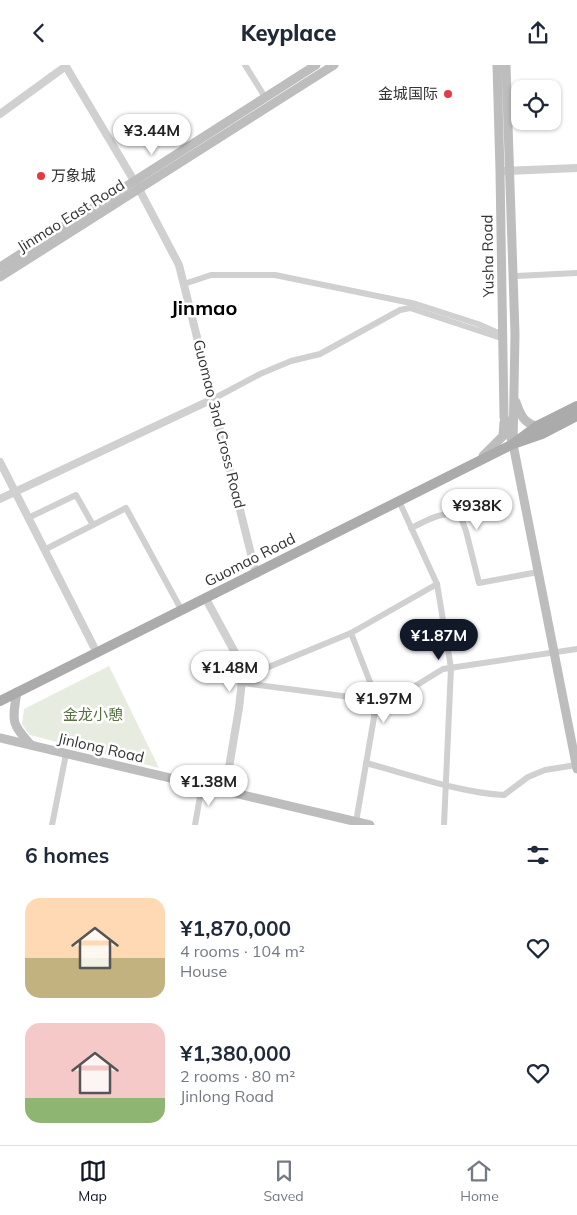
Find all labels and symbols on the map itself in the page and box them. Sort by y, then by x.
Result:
place label: 金城国际 [378,84,438,103]
marker: 金城国际 [442,88,454,100]
pin: ¥3.44M [111,113,193,156]
place label: 万象城 [51,166,96,185]
marker: 万象城 [35,170,47,182]
street label: Jinmao East Road [14,175,128,256]
street label: Yusha Road [477,215,498,298]
district label: Jinmao [171,295,238,320]
street label: Guomao 3nd Cross Road [189,338,250,510]
pin: ¥938K [442,489,512,531]
street label: Guomao Road [201,528,298,591]
pin: ¥1.87M [398,619,480,661]
pin: ¥1.48M [189,651,271,693]
pin: ¥1.97M [343,681,425,724]
park label: 金龙小憩 [63,705,123,724]
street label: Jinlong Road [56,728,146,767]
pin: ¥1.38M [168,765,250,807]

